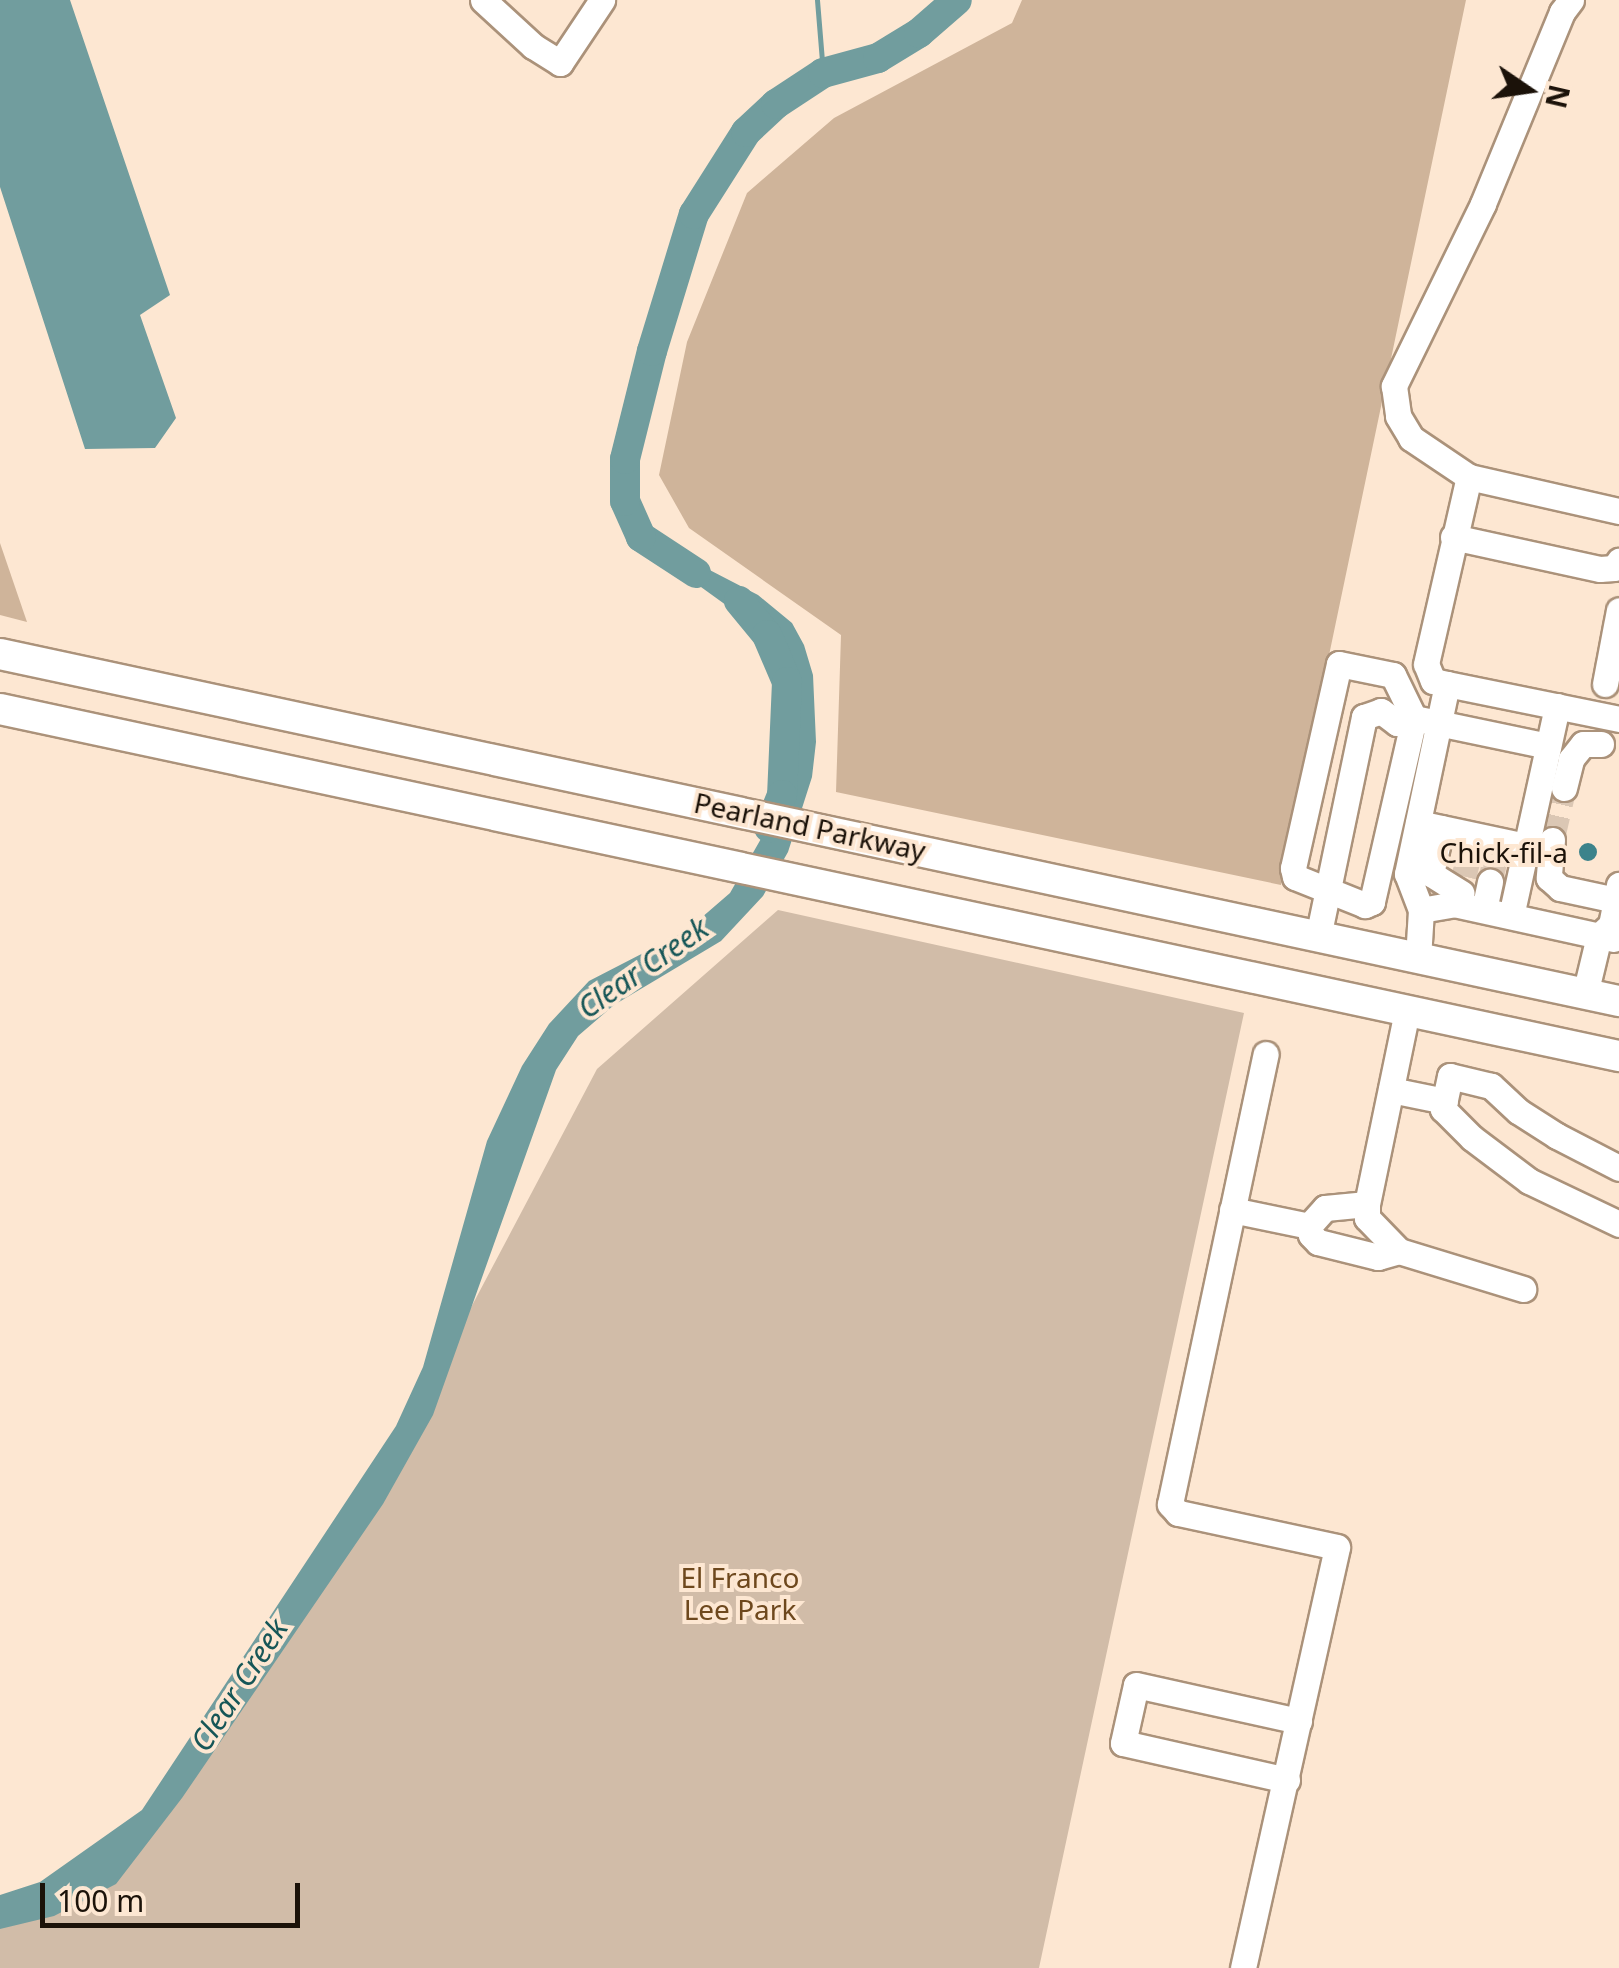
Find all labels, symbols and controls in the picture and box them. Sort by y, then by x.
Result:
north arrow [1479,40,1579,140]
text: N [1537,81,1579,112]
street label: Pearland Parkway [691,785,929,867]
place label: Chick-fil-a [1440,835,1568,869]
marker: Chick-fil-a [1577,841,1599,863]
water label: Clear Creek [571,910,715,1026]
park label: El Franco Lee Park [681,1560,799,1626]
water label: Clear Creek [183,1612,295,1758]
scale bar [45,1863,305,1925]
text: 100 m [57,1880,144,1921]

